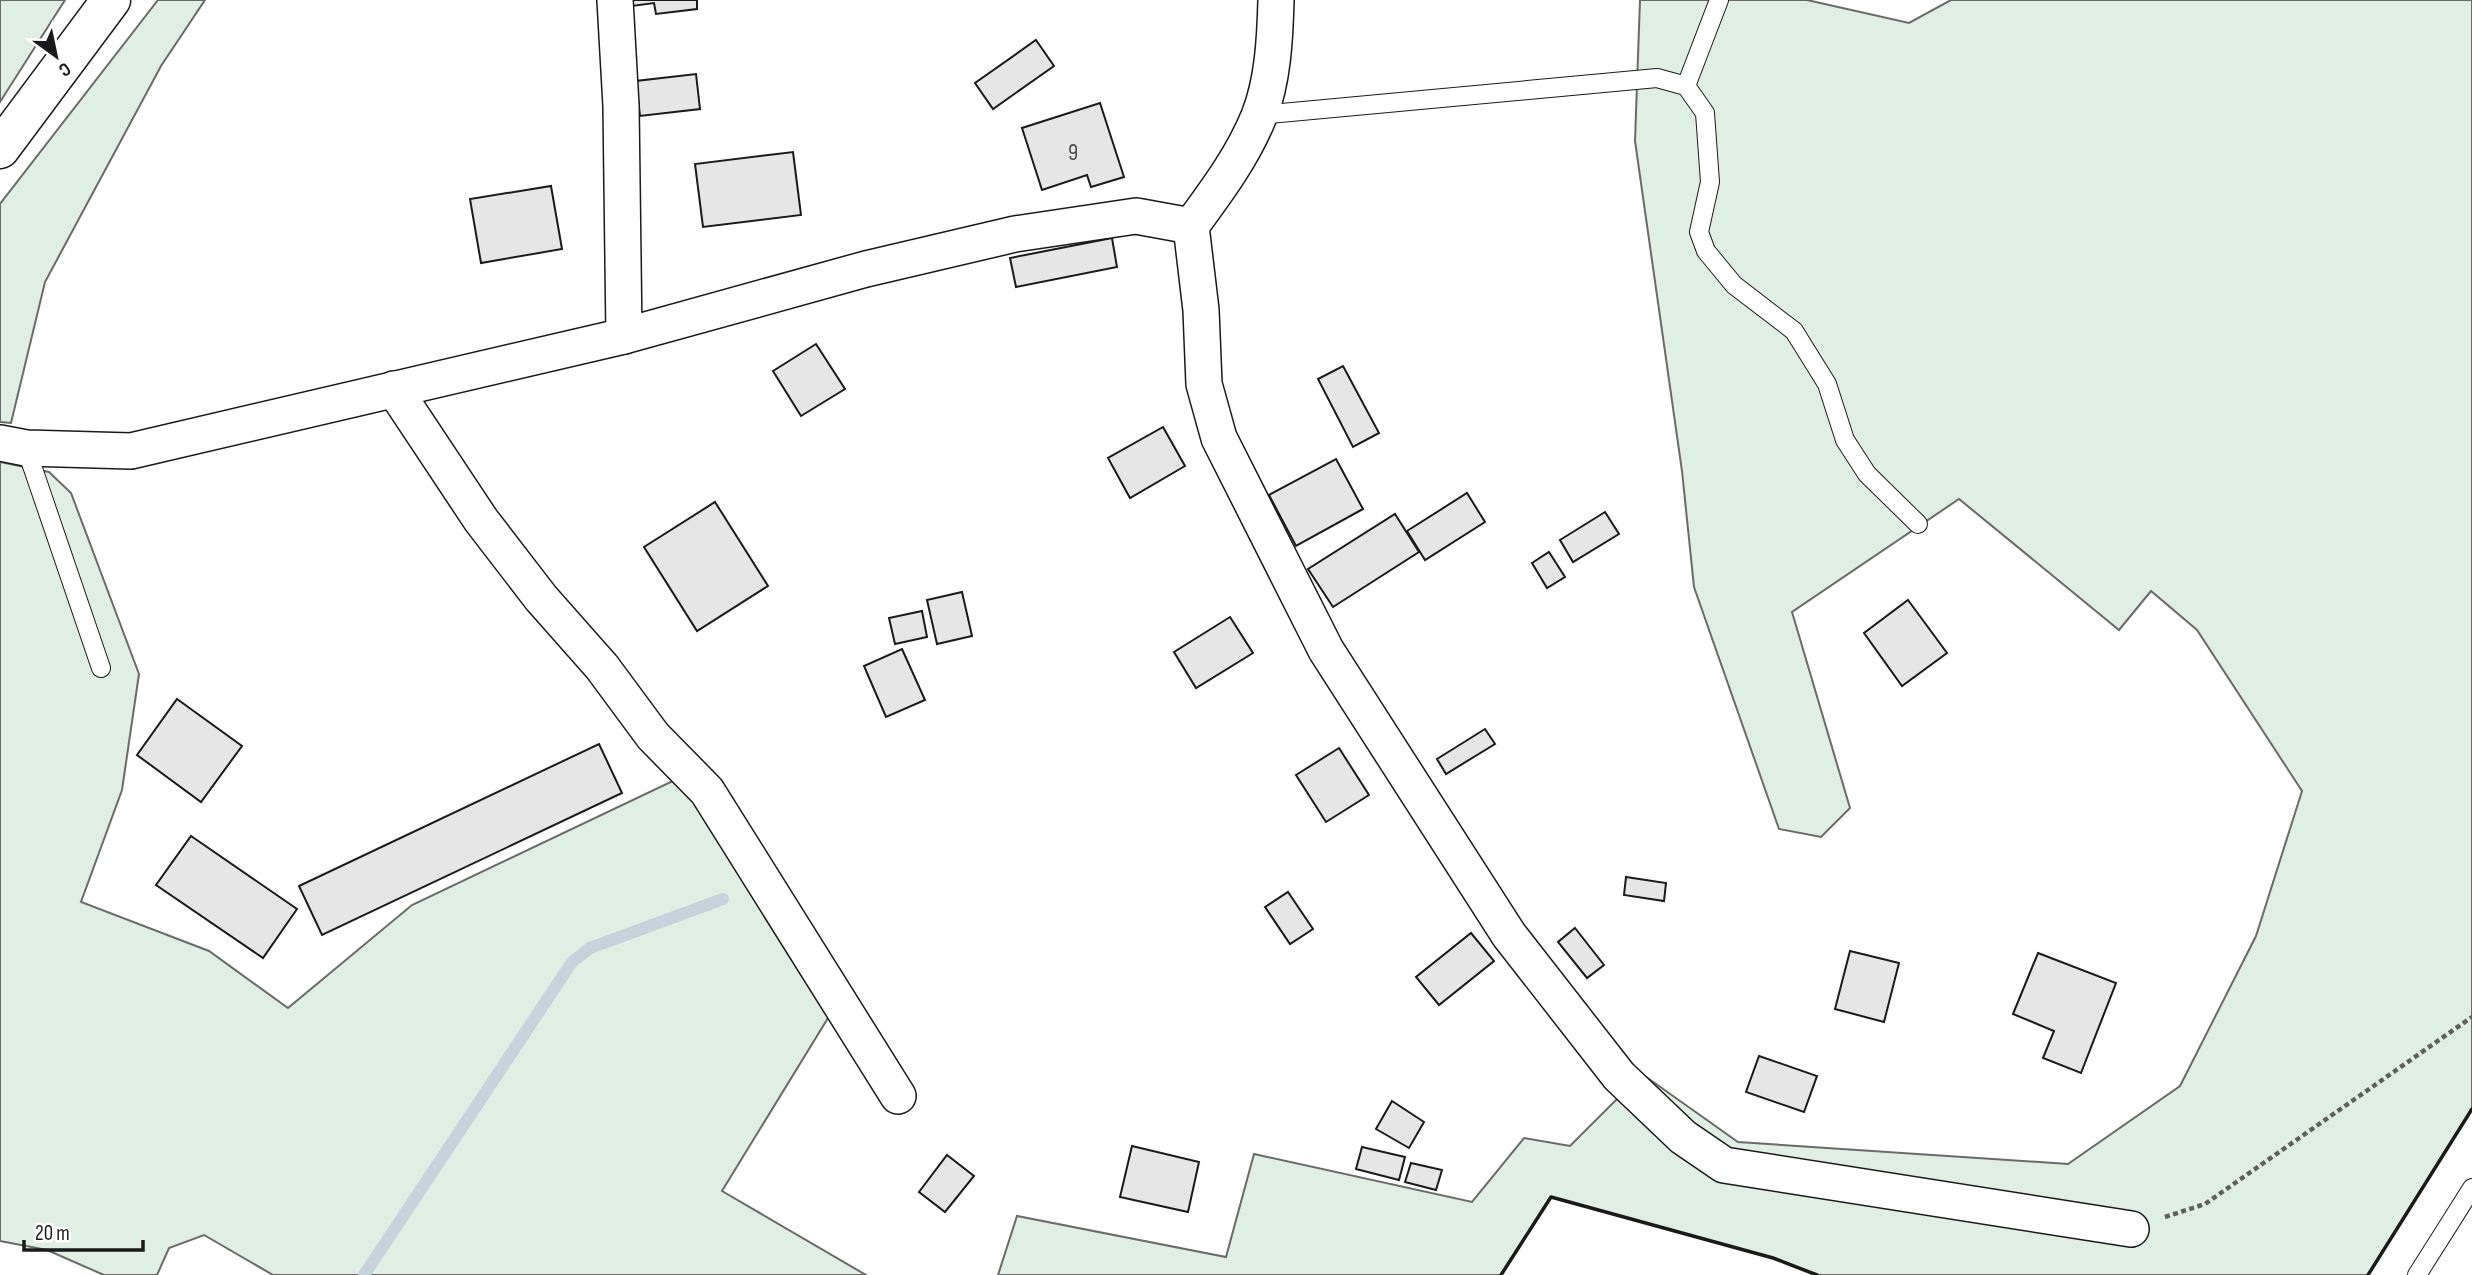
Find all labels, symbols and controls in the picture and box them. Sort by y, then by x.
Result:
north arrow [21,21,91,91]
text: С [54,57,75,81]
house number: 9 [1068,139,1078,167]
scale bar [24,1208,144,1252]
text: 20 m [35,1221,70,1246]

